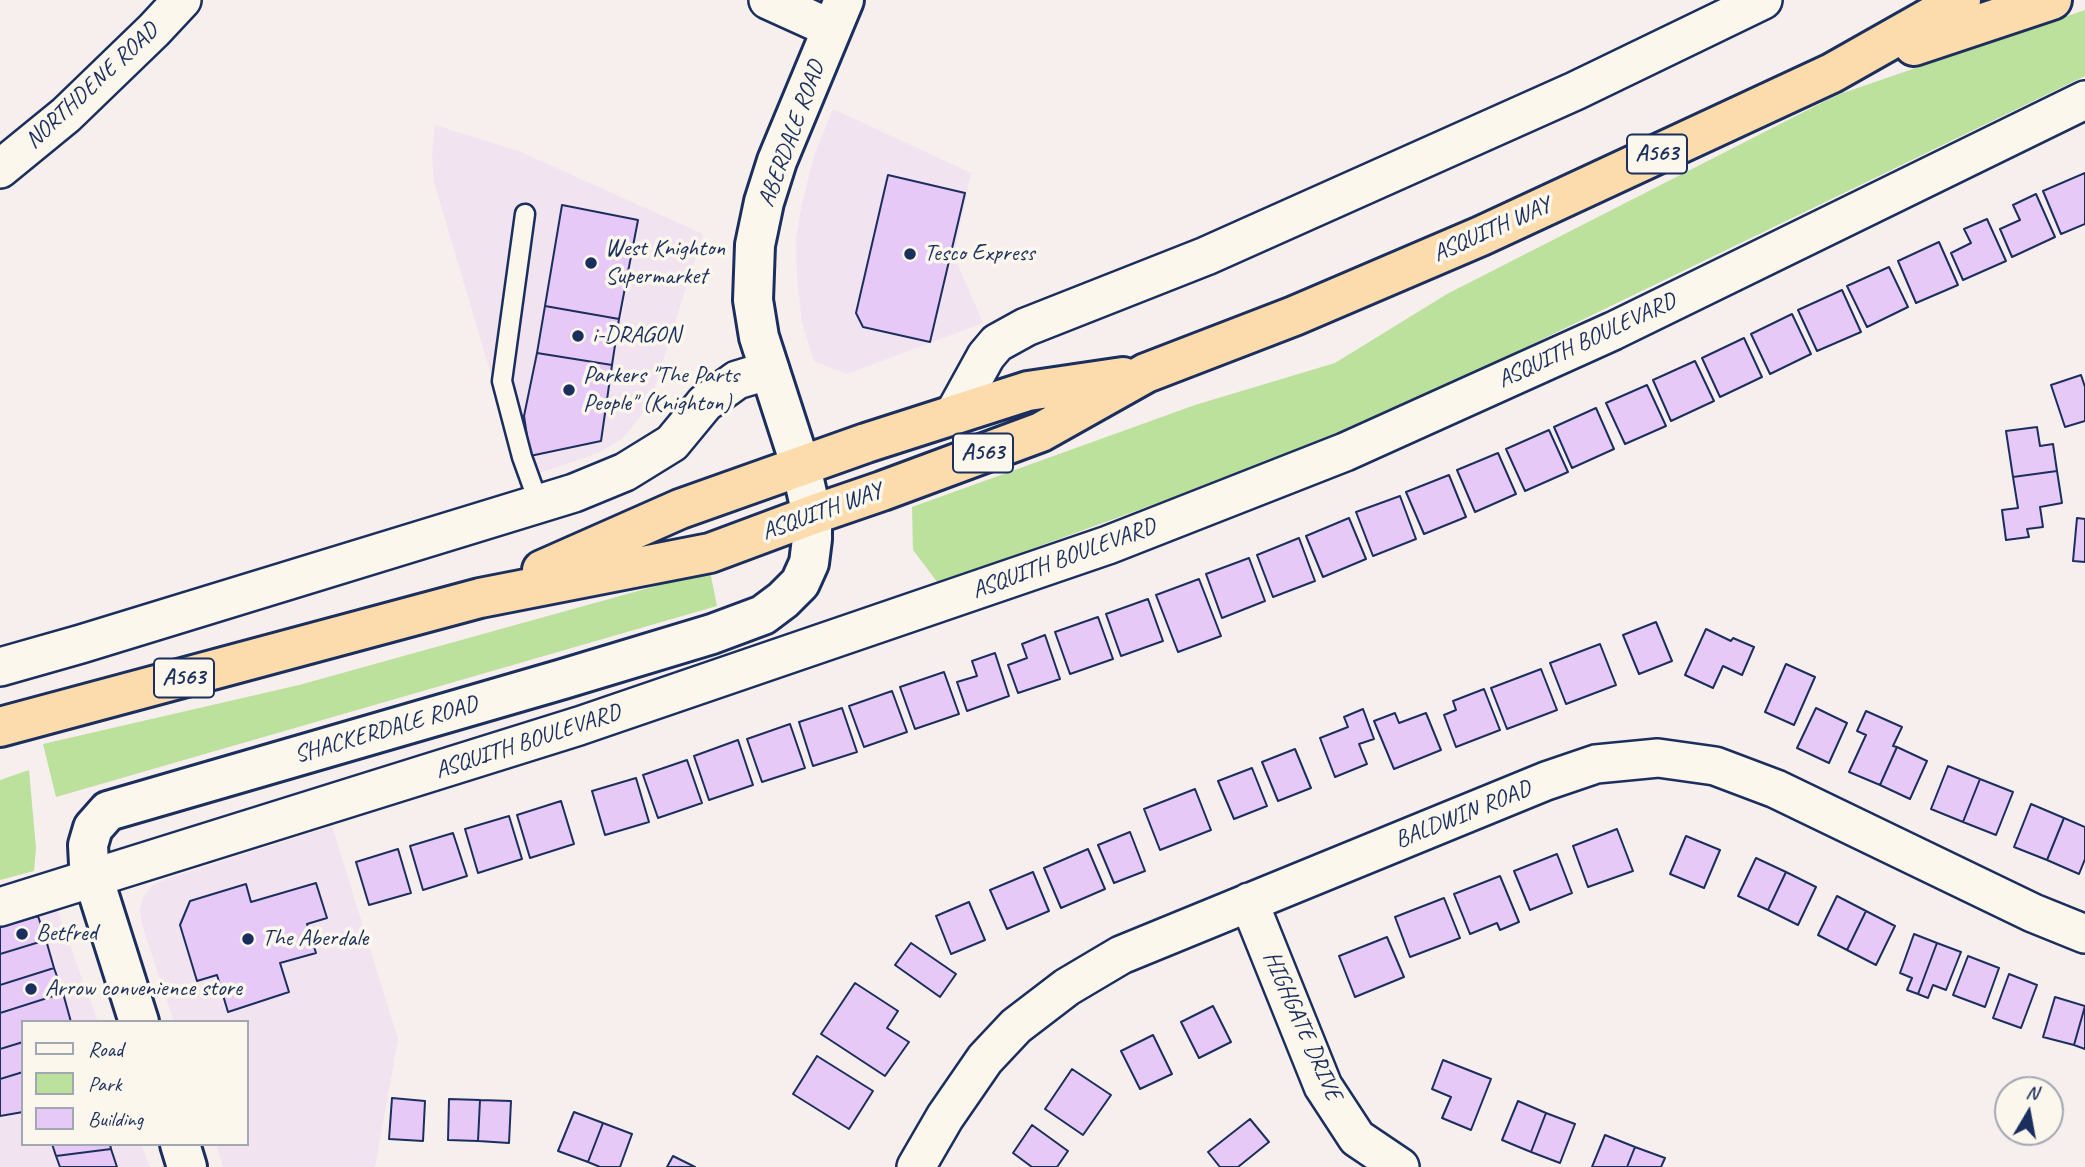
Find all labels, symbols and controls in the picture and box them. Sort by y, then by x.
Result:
street label: NORTHDENE ROAD [19,17,165,155]
street label: ABERDALE ROAD [752,57,832,211]
road number: A563 [1627,134,1687,174]
street label: ASQUITH WAY [1429,191,1555,269]
place label: West Knighton Supermarket [605,235,725,291]
place label: Tesco Express [924,240,1035,268]
marker: Tesco Express [902,246,918,262]
marker: West Knighton Supermarket [583,255,599,271]
street label: ASQUITH BOULEVARD [1493,287,1681,395]
place label: i-DRAGON [592,322,680,350]
marker: i-DRAGON [570,328,586,344]
place label: Parkers "The Parts People" (Knighton) [583,362,739,418]
marker: Parkers "The Parts People" (Knighton) [561,382,577,398]
road number: A563 [953,433,1013,472]
street label: ASQUITH WAY [758,477,886,547]
street label: ASQUITH BOULEVARD [968,512,1160,606]
road number: A563 [154,658,214,698]
street label: SHACKERDALE ROAD [291,690,481,770]
street label: ASQUITH BOULEVARD [431,698,625,786]
street label: BALDWIN ROAD [1391,775,1535,855]
place label: Betfred [36,920,97,948]
place label: The Aberdale [262,925,368,953]
marker: Betfred [14,926,30,942]
marker: The Aberdale [240,931,256,947]
street label: HIGHGATE DRIVE [1256,947,1348,1105]
place label: Arrow convenience store [45,975,242,1003]
marker: Arrow convenience store [23,981,39,997]
legend [21,1020,248,1146]
text: Road [88,1036,123,1062]
text: Park [88,1071,121,1097]
north arrow [1994,1076,2064,1146]
text: N [2024,1079,2040,1105]
text: Building [88,1106,143,1132]

